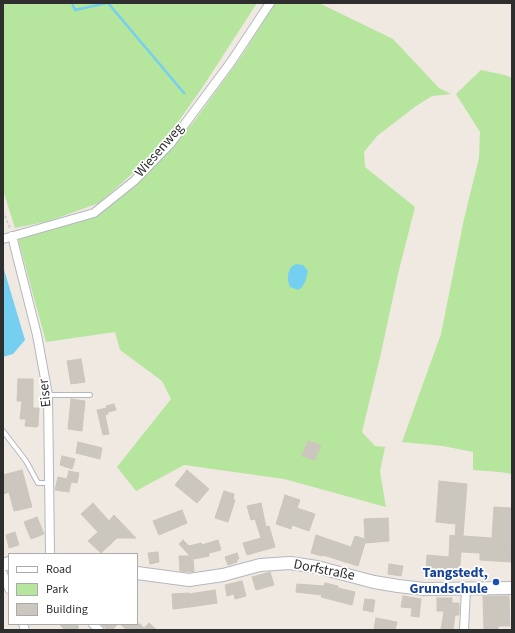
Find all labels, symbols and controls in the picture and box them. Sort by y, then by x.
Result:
street label: Wiesenweg [132,121,188,181]
street label: Eiser [36,378,56,408]
legend [8,553,138,625]
street label: Dorfstraße [292,557,356,585]
text: Road [46,561,72,578]
place label: Tangstedt, Grundschule [410,566,488,598]
marker: Tangstedt, Grundschule [491,577,501,587]
text: Park [46,581,68,598]
text: Building [46,601,88,618]

